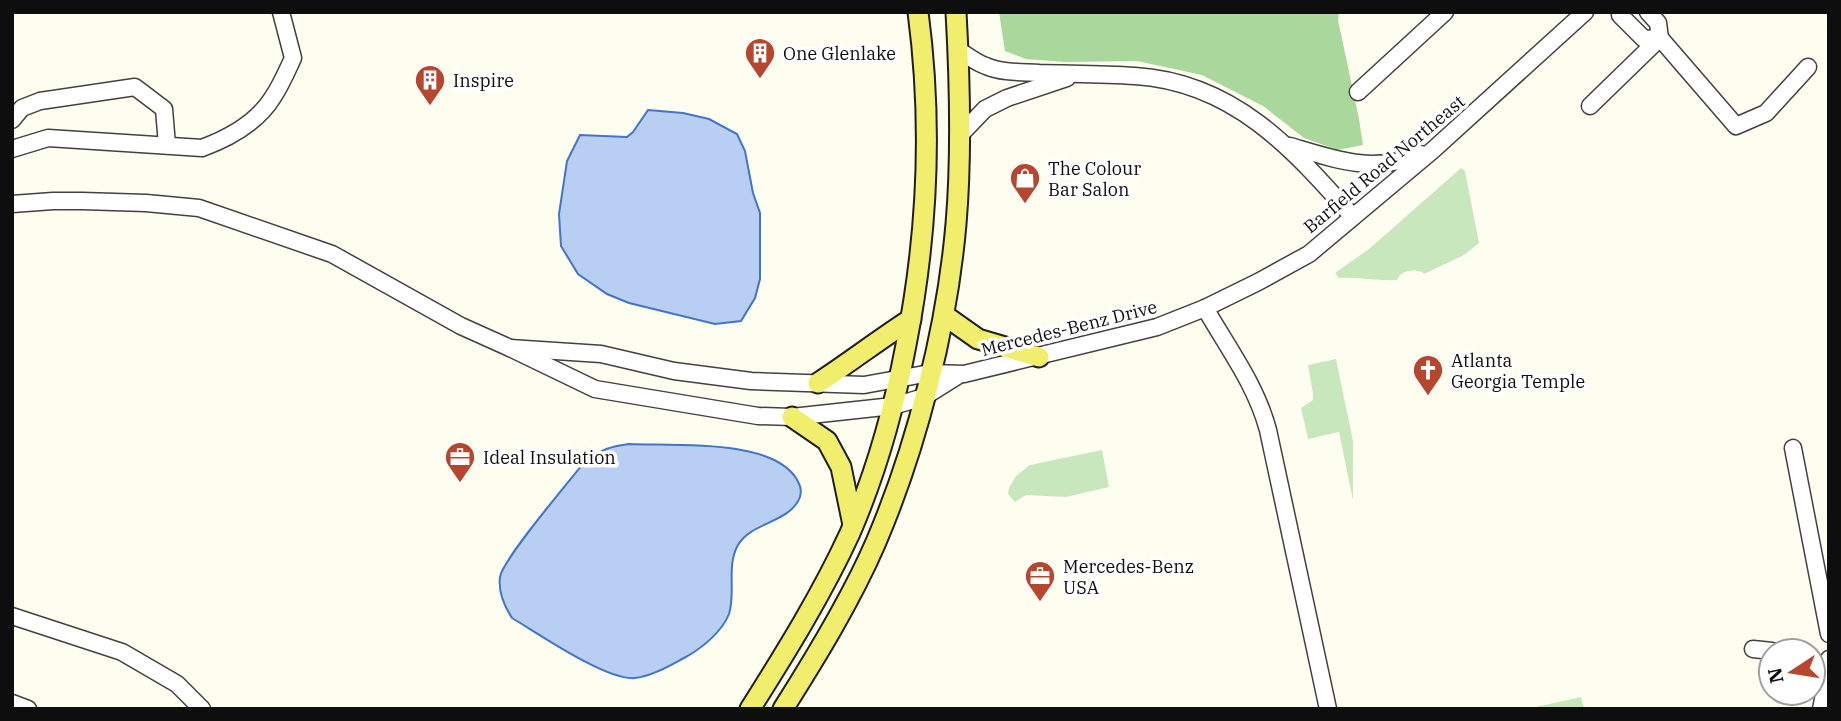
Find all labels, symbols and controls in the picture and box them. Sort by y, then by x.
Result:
building icon: One Glenlake [743,36,777,80]
place label: One Glenlake [783,42,896,65]
building icon: Inspire [413,63,447,107]
place label: Inspire [453,69,514,92]
street label: Barfield Road Northeast [1299,90,1469,238]
place label: The Colour Bar Salon [1048,157,1141,201]
shop icon: The Colour Bar Salon [1008,161,1042,205]
street label: Mercedes-Benz Drive [979,295,1159,361]
place label: Atlanta Georgia Temple [1451,349,1585,393]
church icon: Atlanta Georgia Temple [1411,353,1445,397]
office icon: Ideal Insulation [443,440,477,484]
place label: Ideal Insulation [483,446,616,469]
place label: Mercedes-Benz USA [1063,555,1194,599]
office icon: Mercedes-Benz USA [1023,559,1057,603]
north arrow [1757,637,1827,707]
text: N [1762,666,1789,685]

